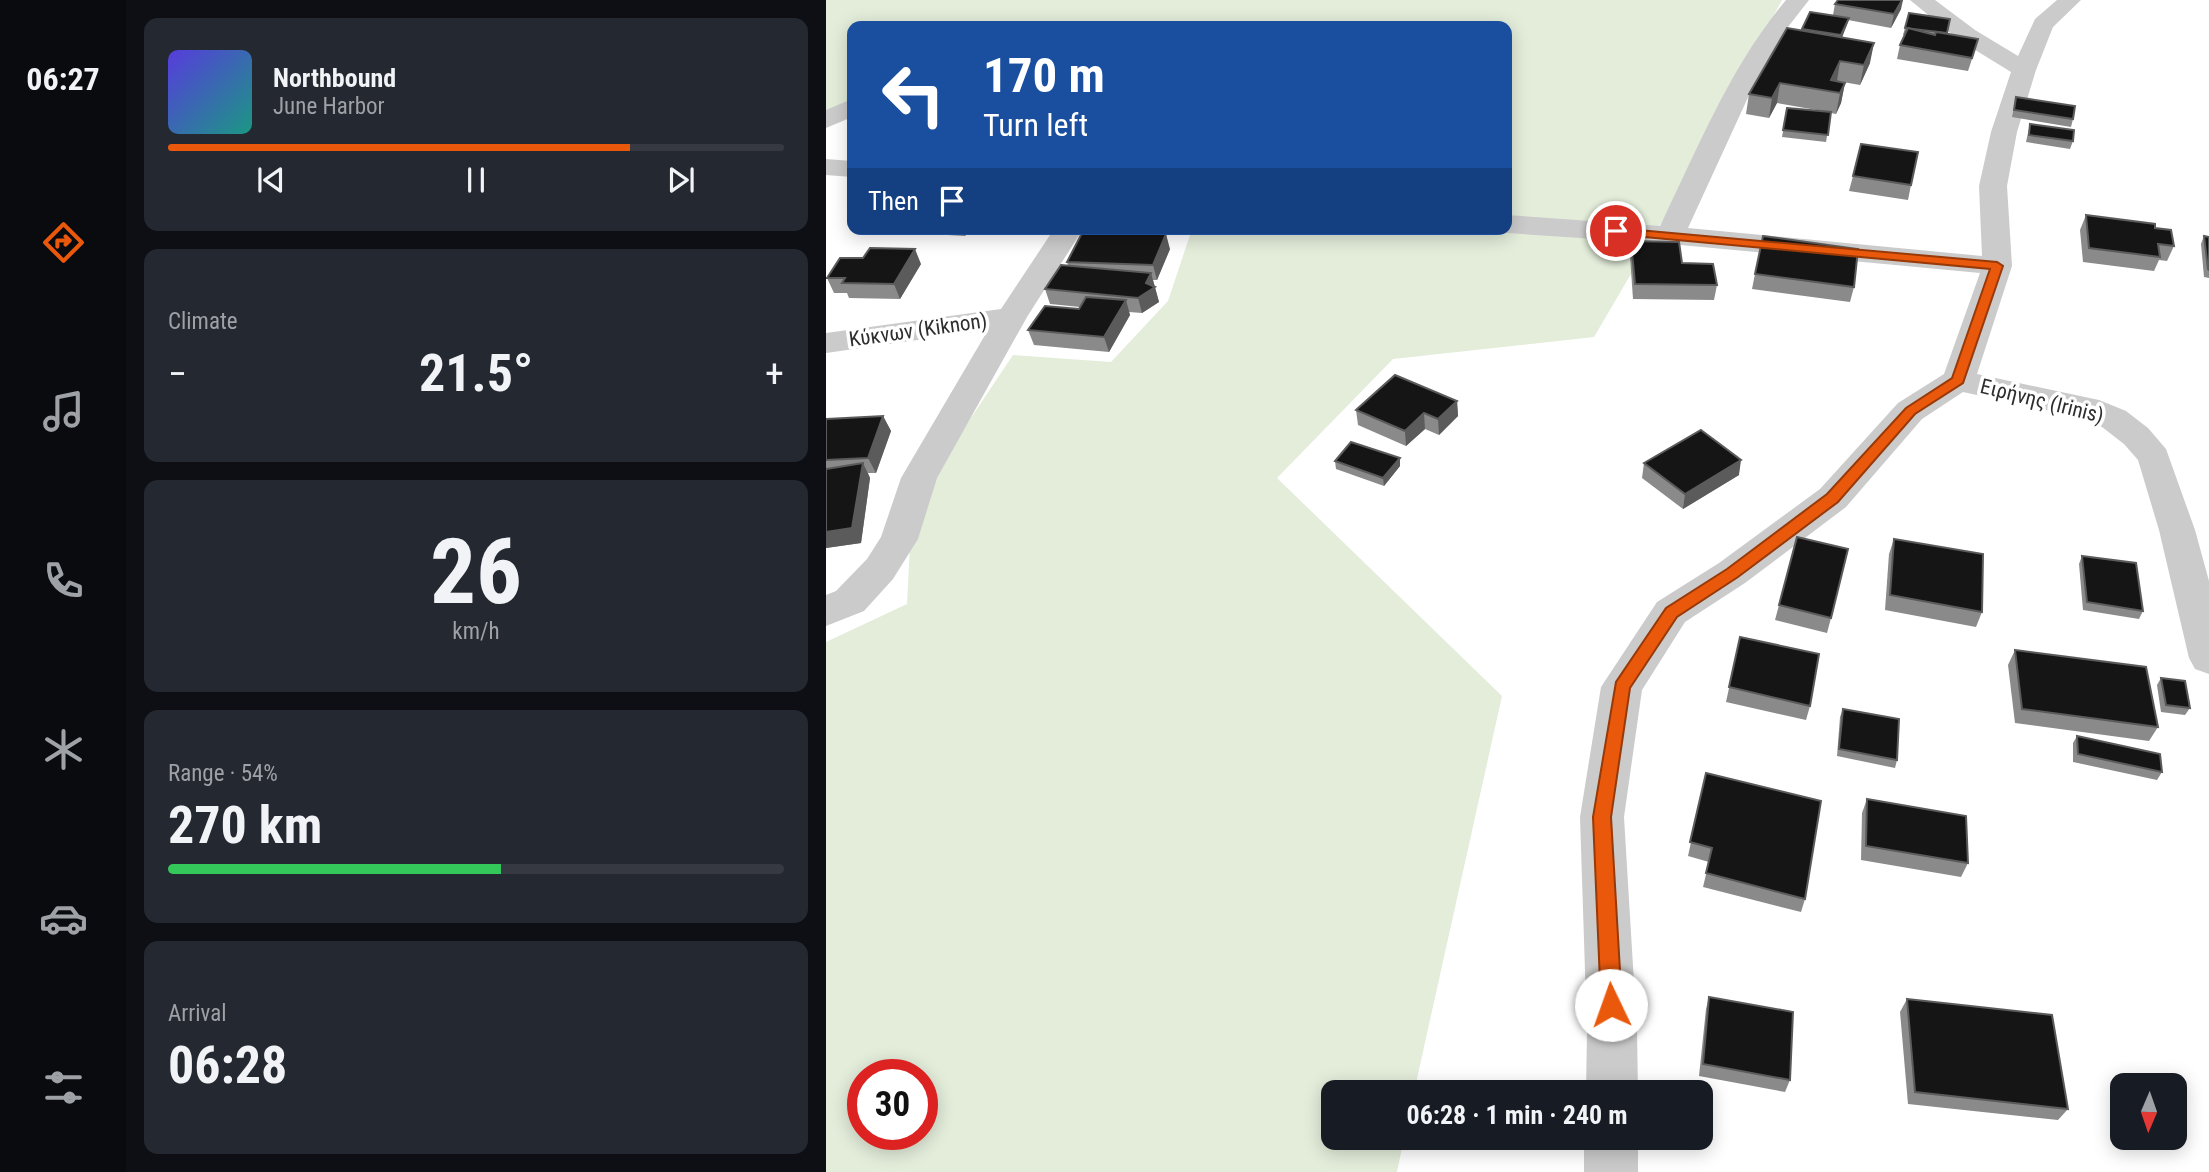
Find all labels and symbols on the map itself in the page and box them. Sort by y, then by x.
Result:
pin [1586,201,1646,261]
street label: Κύκνων (Kiknon) [847,308,989,352]
street label: Ειρήνης (Irinis) [1978,374,2106,428]
position arrow [1574,968,1648,1042]
speed limit sign: 30 [847,1059,938,1150]
north arrow [2110,1073,2188,1150]

